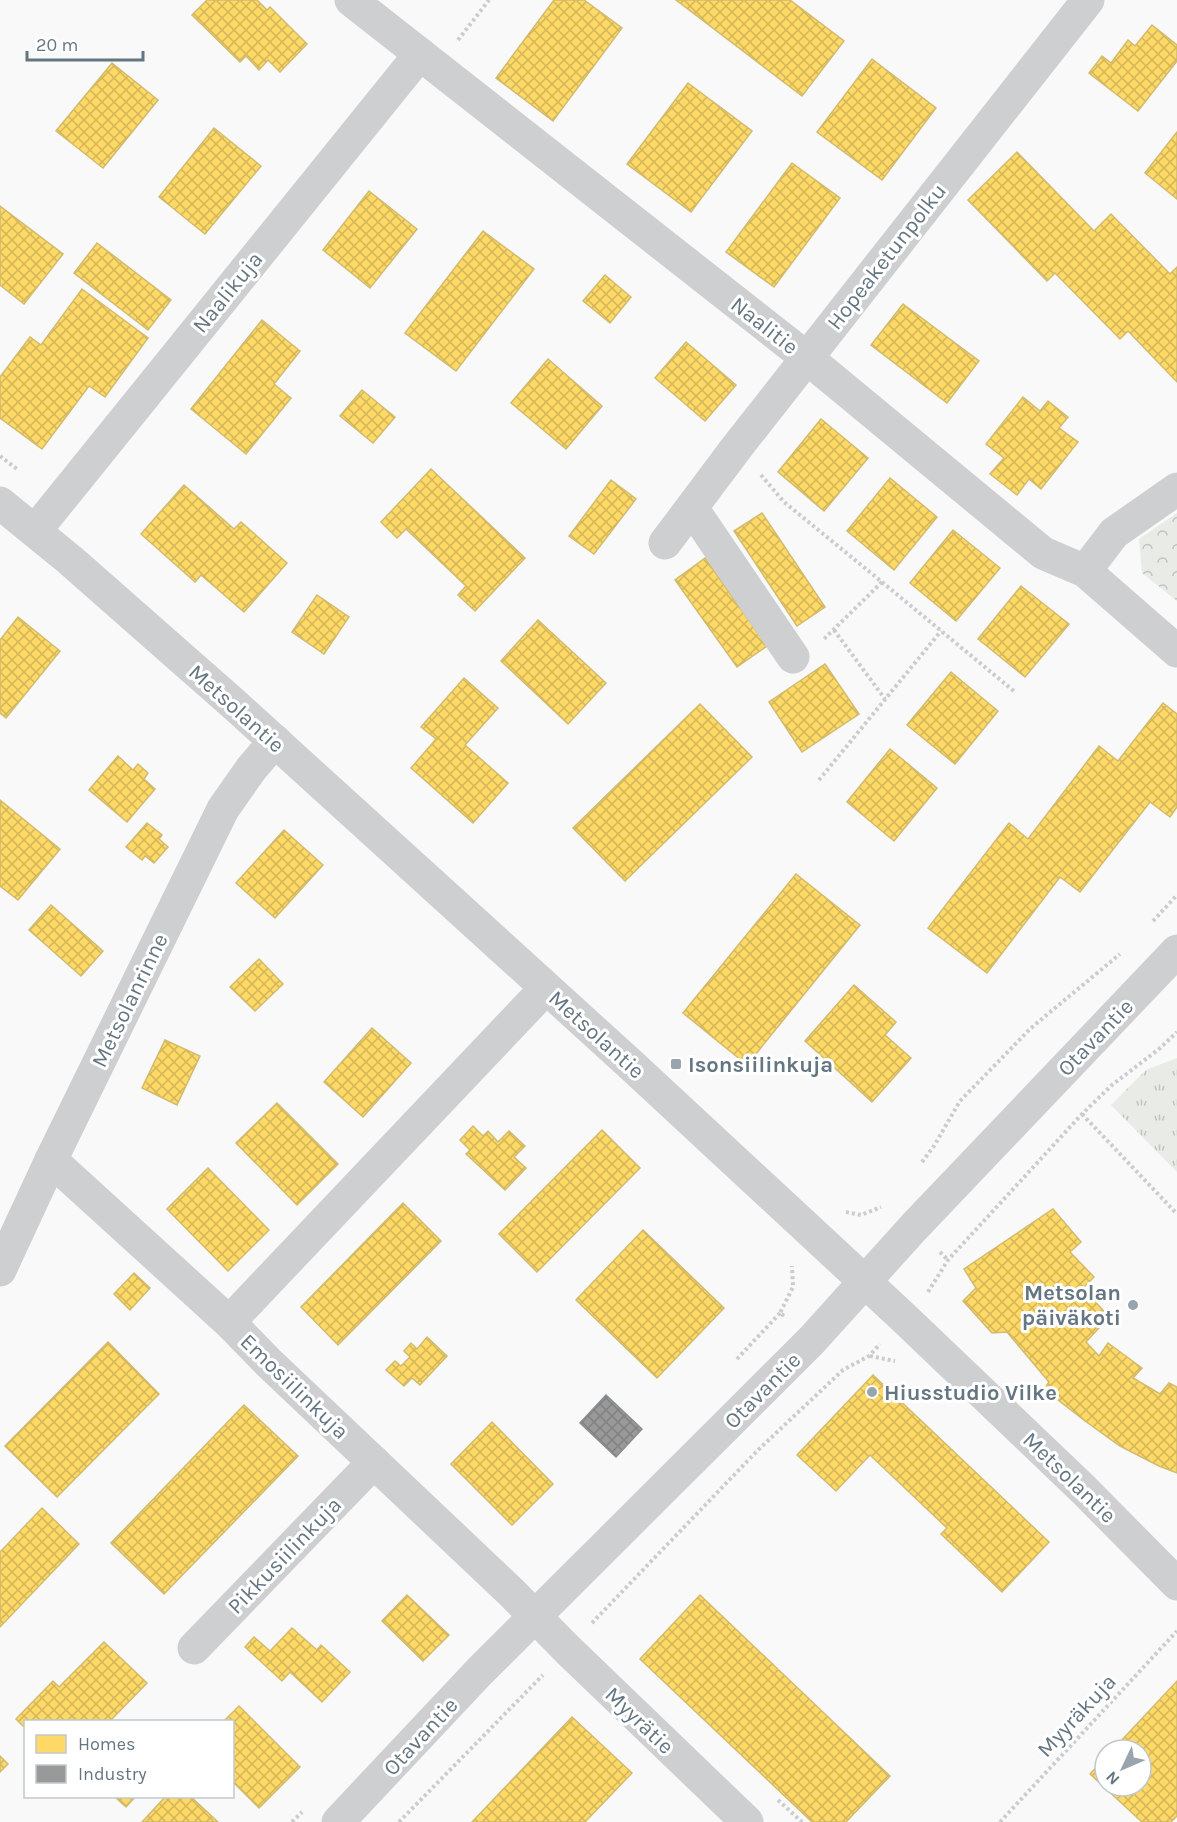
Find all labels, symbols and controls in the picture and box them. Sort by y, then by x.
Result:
scale bar [27,24,142,62]
text: 20 m [36,34,78,56]
street label: Hopeaketunpolku [822,178,952,335]
street label: Naalikuja [187,247,268,338]
street label: Naalitie [726,291,803,360]
street label: Metsolantie [183,659,289,758]
street label: Metsolanrinne [86,929,174,1072]
street label: Metsolantie [543,985,649,1084]
street label: Otavantie [1053,994,1139,1082]
place label: Isonsiilinkuja [688,1052,833,1078]
marker: Isonsiilinkuja [669,1057,683,1071]
place label: Metsolan päiväkoti [1022,1280,1121,1331]
marker: Metsolan päiväkoti [1126,1298,1140,1312]
street label: Emosiilinkuja [235,1329,354,1445]
street label: Otavantie [719,1347,806,1434]
place label: Hiusstudio Vilke [884,1380,1057,1406]
marker: Hiusstudio Vilke [865,1385,879,1399]
street label: Metsolantie [1017,1427,1121,1529]
street label: Pikkusiilinkuja [222,1492,347,1619]
street label: Myyräkuja [1032,1669,1122,1763]
street label: Myyrätie [600,1682,679,1760]
street label: Otavantie [378,1692,463,1781]
legend [24,1720,234,1798]
text: Homes [78,1733,135,1755]
north arrow [1093,1738,1153,1798]
text: Industry [78,1763,147,1785]
text: N [1102,1767,1123,1789]

